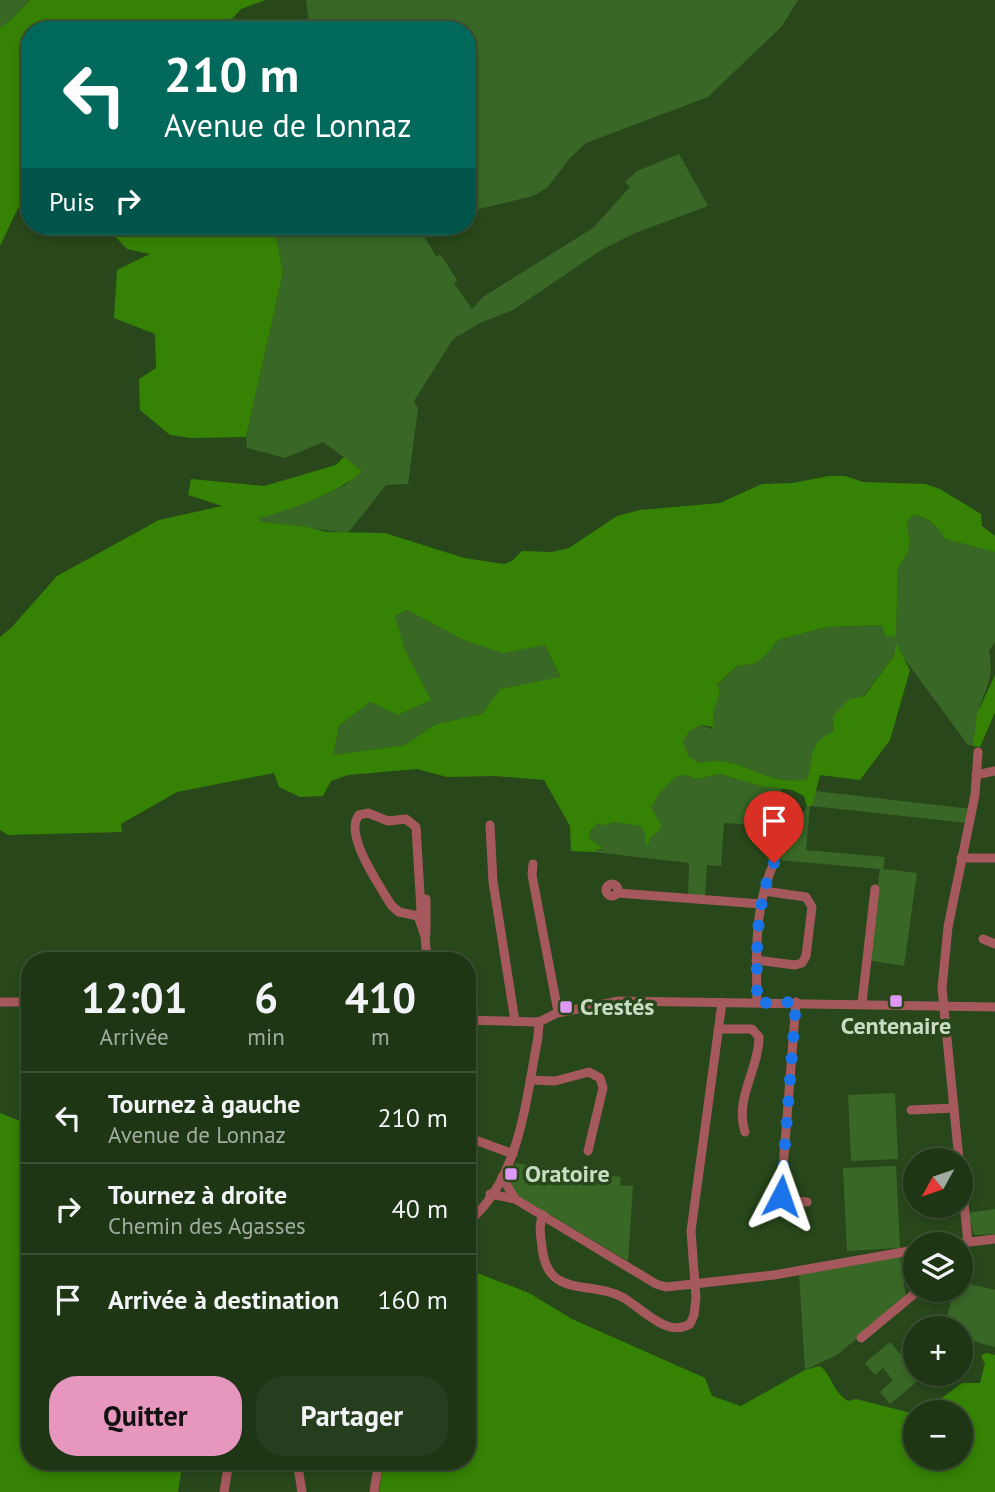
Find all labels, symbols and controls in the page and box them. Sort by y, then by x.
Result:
text: 210 m [164,42,299,106]
icon: left [49,49,140,140]
text: Avenue de Lonnaz [164,104,412,146]
icon: right [109,182,147,220]
text: Puis [49,185,95,218]
pin [744,791,804,863]
icon: arrive [755,802,793,840]
text: 12:01 [81,970,187,1025]
text: 6 [254,970,278,1025]
text: 410 [345,970,416,1025]
place label: Crestés [580,991,654,1022]
marker: Centenaire [888,993,904,1009]
marker: Crestés [558,999,574,1015]
place label: Centenaire [841,1010,951,1041]
text: Arrivée [100,1022,169,1051]
text: min [247,1022,285,1051]
text: m [371,1022,390,1051]
text: Tournez à gauche [108,1087,300,1120]
icon: left [49,1099,87,1137]
text: 210 m [377,1101,448,1134]
text: Avenue de Lonnaz [108,1120,286,1149]
north arrow [903,1148,973,1218]
map controls [903,1148,973,1470]
place label: Oratoire [525,1158,610,1189]
position arrow [744,1159,818,1233]
marker: Oratoire [503,1166,519,1182]
text: Tournez à droite [108,1178,287,1211]
icon: right [49,1190,87,1228]
text: 40 m [392,1192,448,1225]
text: Chemin des Agasses [108,1211,306,1240]
button: layers [903,1232,973,1302]
icon: arrive [49,1281,87,1319]
text: Arrivée à destination [108,1283,339,1316]
text: 160 m [377,1283,448,1316]
button: + [903,1316,973,1386]
button: Quitter [49,1376,242,1456]
button: Partager [256,1376,448,1456]
button: − [903,1400,973,1470]

